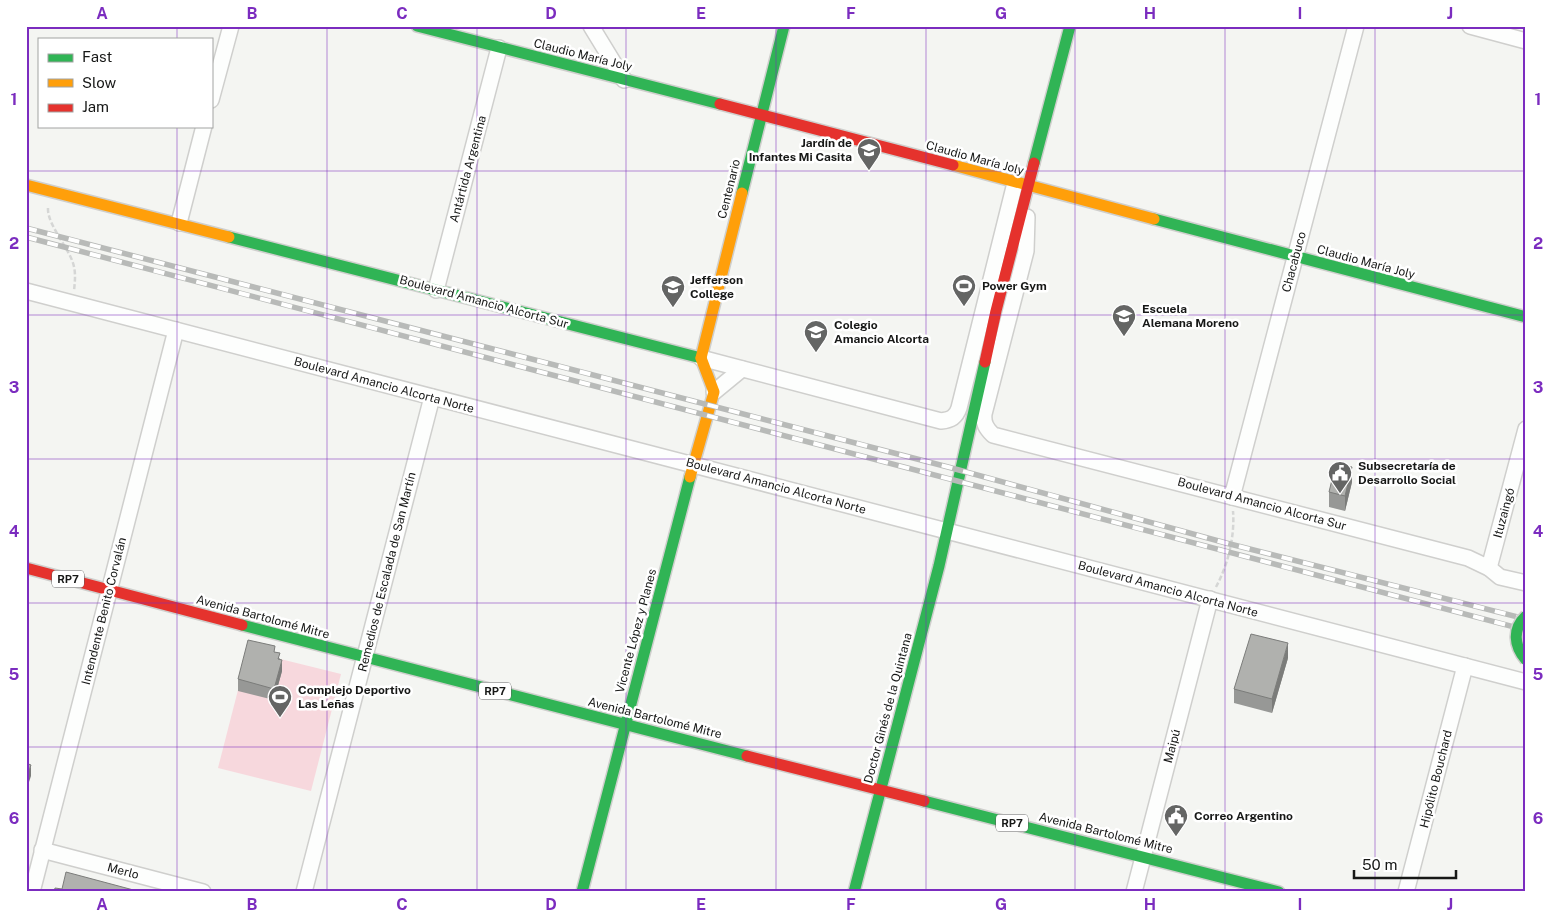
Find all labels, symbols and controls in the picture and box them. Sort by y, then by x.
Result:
text: A [96,4,108,23]
text: B [247,4,258,23]
text: C [396,4,408,23]
text: D [545,4,557,23]
text: E [696,4,706,23]
text: F [846,4,856,23]
text: G [995,4,1007,23]
text: H [1144,4,1156,23]
text: I [1298,4,1302,23]
text: J [1447,4,1453,23]
street label: Claudio María Joly [532,36,634,74]
legend [38,38,212,128]
text: Fast [82,48,112,65]
text: Slow [82,74,117,91]
text: 1 [11,90,17,109]
text: 1 [1535,90,1541,109]
text: Jam [82,98,109,115]
street label: Antártida Argentina [447,114,489,224]
place label: Jardín de Infantes Mi Casita [749,136,852,164]
school or university icon: Jardín de Infantes Mi Casita [856,137,882,171]
street label: Claudio María Joly [924,138,1026,178]
street label: Centenario [715,158,743,220]
street label: Chacabuco [1279,230,1309,294]
text: 2 [9,234,19,253]
text: 2 [1533,234,1543,253]
street label: Claudio María Joly [1315,242,1417,282]
street label: Boulevard Amancio Alcorta Sur [398,273,570,331]
place label: Jefferson College [690,273,743,301]
sports icon: Power Gym [951,273,977,307]
school or university icon: Jefferson College [660,274,686,308]
place label: Power Gym [982,279,1047,293]
place label: Escuela Alemana Moreno [1142,302,1239,330]
school or university icon: Escuela Alemana Moreno [1111,303,1137,337]
place label: Colegio Amancio Alcorta [834,318,929,346]
school or university icon: Colegio Amancio Alcorta [803,319,829,353]
street label: Boulevard Amancio Alcorta Norte [292,354,476,416]
text: 3 [9,378,19,397]
text: 3 [1533,378,1543,397]
street label: Boulevard Amancio Alcorta Norte [684,455,868,517]
place label: Subsecretaría de Desarrollo Social [1358,459,1456,487]
public building icon: Subsecretaría de Desarrollo Social [1327,460,1353,494]
street label: Remedios de Escalada de San Martín [355,471,419,673]
street label: Boulevard Amancio Alcorta Sur [1176,475,1348,533]
street label: Ituzaingó [1491,486,1517,540]
text: 4 [9,522,20,541]
text: 4 [1533,522,1544,541]
street label: Intendente Benito Corvalán [79,536,129,686]
street label: Boulevard Amancio Alcorta Norte [1076,558,1260,620]
street label: Vicente López y Planes [613,567,659,695]
road number: RP7 [52,570,84,588]
street label: Avenida Bartolomé Mitre [195,592,331,642]
street label: Doctor Ginés de la Quintana [861,631,915,785]
text: 5 [9,665,20,684]
text: 5 [1533,665,1544,684]
road number: RP7 [479,682,511,699]
place label: Complejo Deportivo Las Leñas [298,683,411,711]
sports icon: Complejo Deportivo Las Leñas [267,684,293,718]
street label: Avenida Bartolomé Mitre [587,695,724,741]
street label: Maipú [1161,728,1183,764]
street label: Hipólito Bouchard [1417,729,1455,829]
public building icon: Correo Argentino [1163,803,1189,837]
text: 6 [9,809,19,828]
place label: Correo Argentino [1194,809,1293,823]
text: 6 [1533,809,1543,828]
street label: Avenida Bartolomé Mitre [1038,810,1175,856]
road number: RP7 [996,814,1028,831]
scale bar [1354,848,1457,880]
text: 50 m [1362,856,1397,873]
street label: Merlo [106,860,141,882]
text: A [96,895,108,914]
text: B [247,895,258,914]
text: C [396,895,408,914]
text: D [545,895,557,914]
text: E [696,895,706,914]
text: F [846,895,856,914]
text: G [995,895,1007,914]
text: H [1144,895,1156,914]
text: I [1298,895,1302,914]
text: J [1447,895,1453,914]

